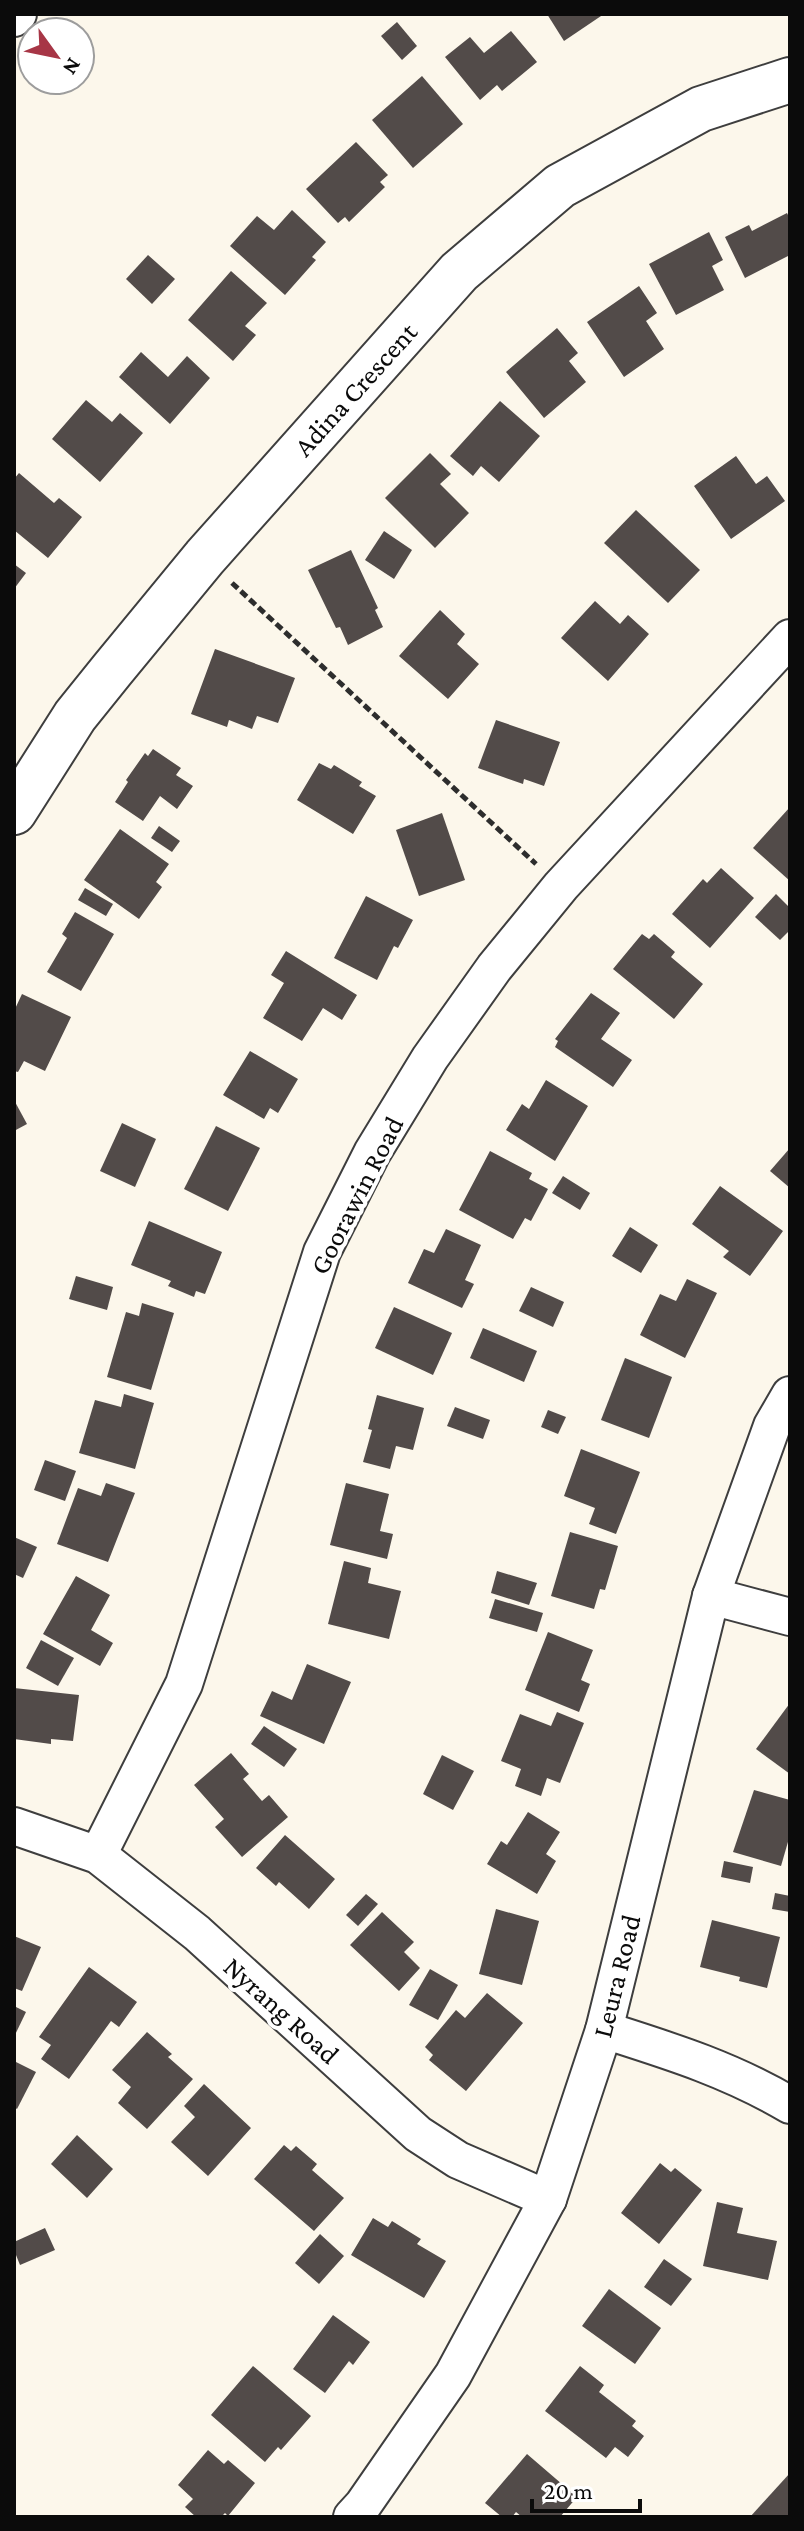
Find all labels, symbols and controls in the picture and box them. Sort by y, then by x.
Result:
north arrow [16,16,96,96]
text: N [58,54,87,80]
street label: Adina Crescent [287,316,424,462]
street label: Goorawin Road [303,1111,410,1279]
street label: Leura Road [586,1911,647,2041]
street label: Nyrang Road [218,1951,346,2070]
scale bar [532,2463,640,2513]
text: 20 m [544,2477,593,2504]

